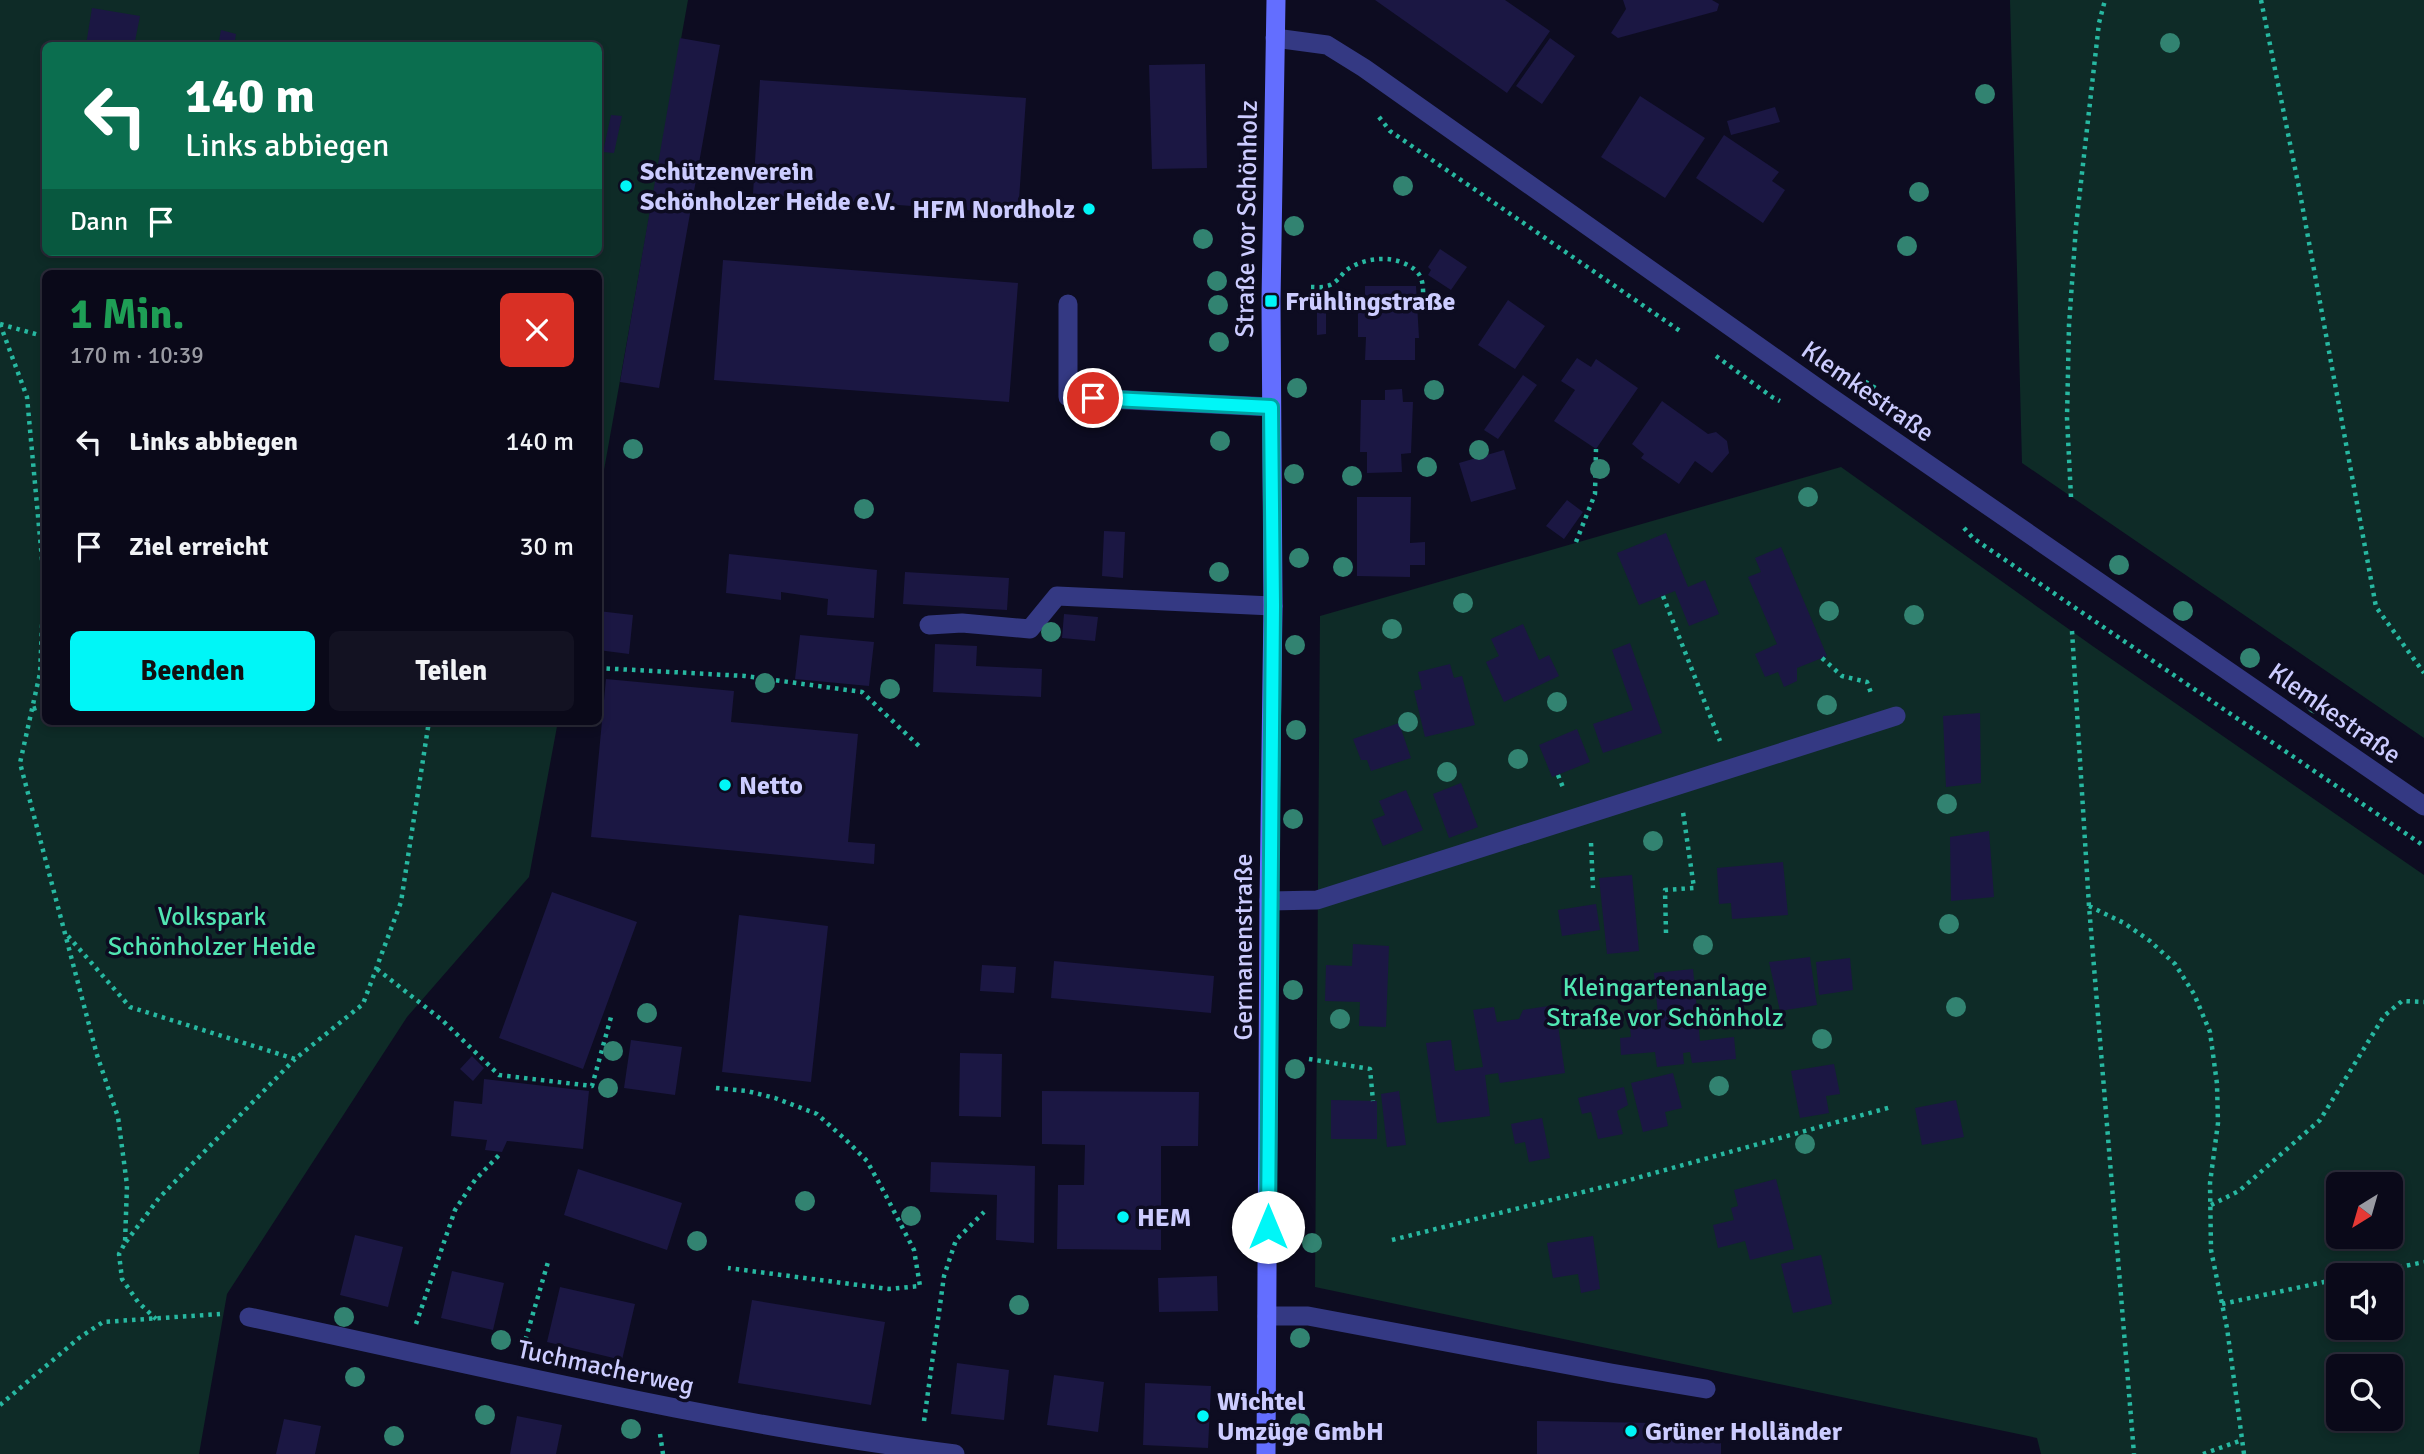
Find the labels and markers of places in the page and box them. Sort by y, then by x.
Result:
place label: Schützenverein Schönholzer Heide e.V. [640,156,896,218]
marker: Schützenverein Schönholzer Heide e.V. [618,178,634,194]
place label: HFM Nordholz [912,194,1075,226]
marker: HFM Nordholz [1081,201,1097,217]
place label: Frühlingstraße [1285,286,1455,318]
marker: Frühlingstraße [1263,293,1279,309]
pin [1063,368,1123,428]
place label: Netto [739,770,803,802]
marker: Netto [717,777,733,793]
place label: HEM [1137,1202,1191,1234]
marker: HEM [1115,1209,1131,1225]
place label: Wichtel Umzüge GmbH [1217,1386,1384,1448]
marker: Wichtel Umzüge GmbH [1195,1408,1211,1424]
place label: Grüner Holländer [1645,1416,1843,1448]
marker: Grüner Holländer [1623,1423,1639,1439]

